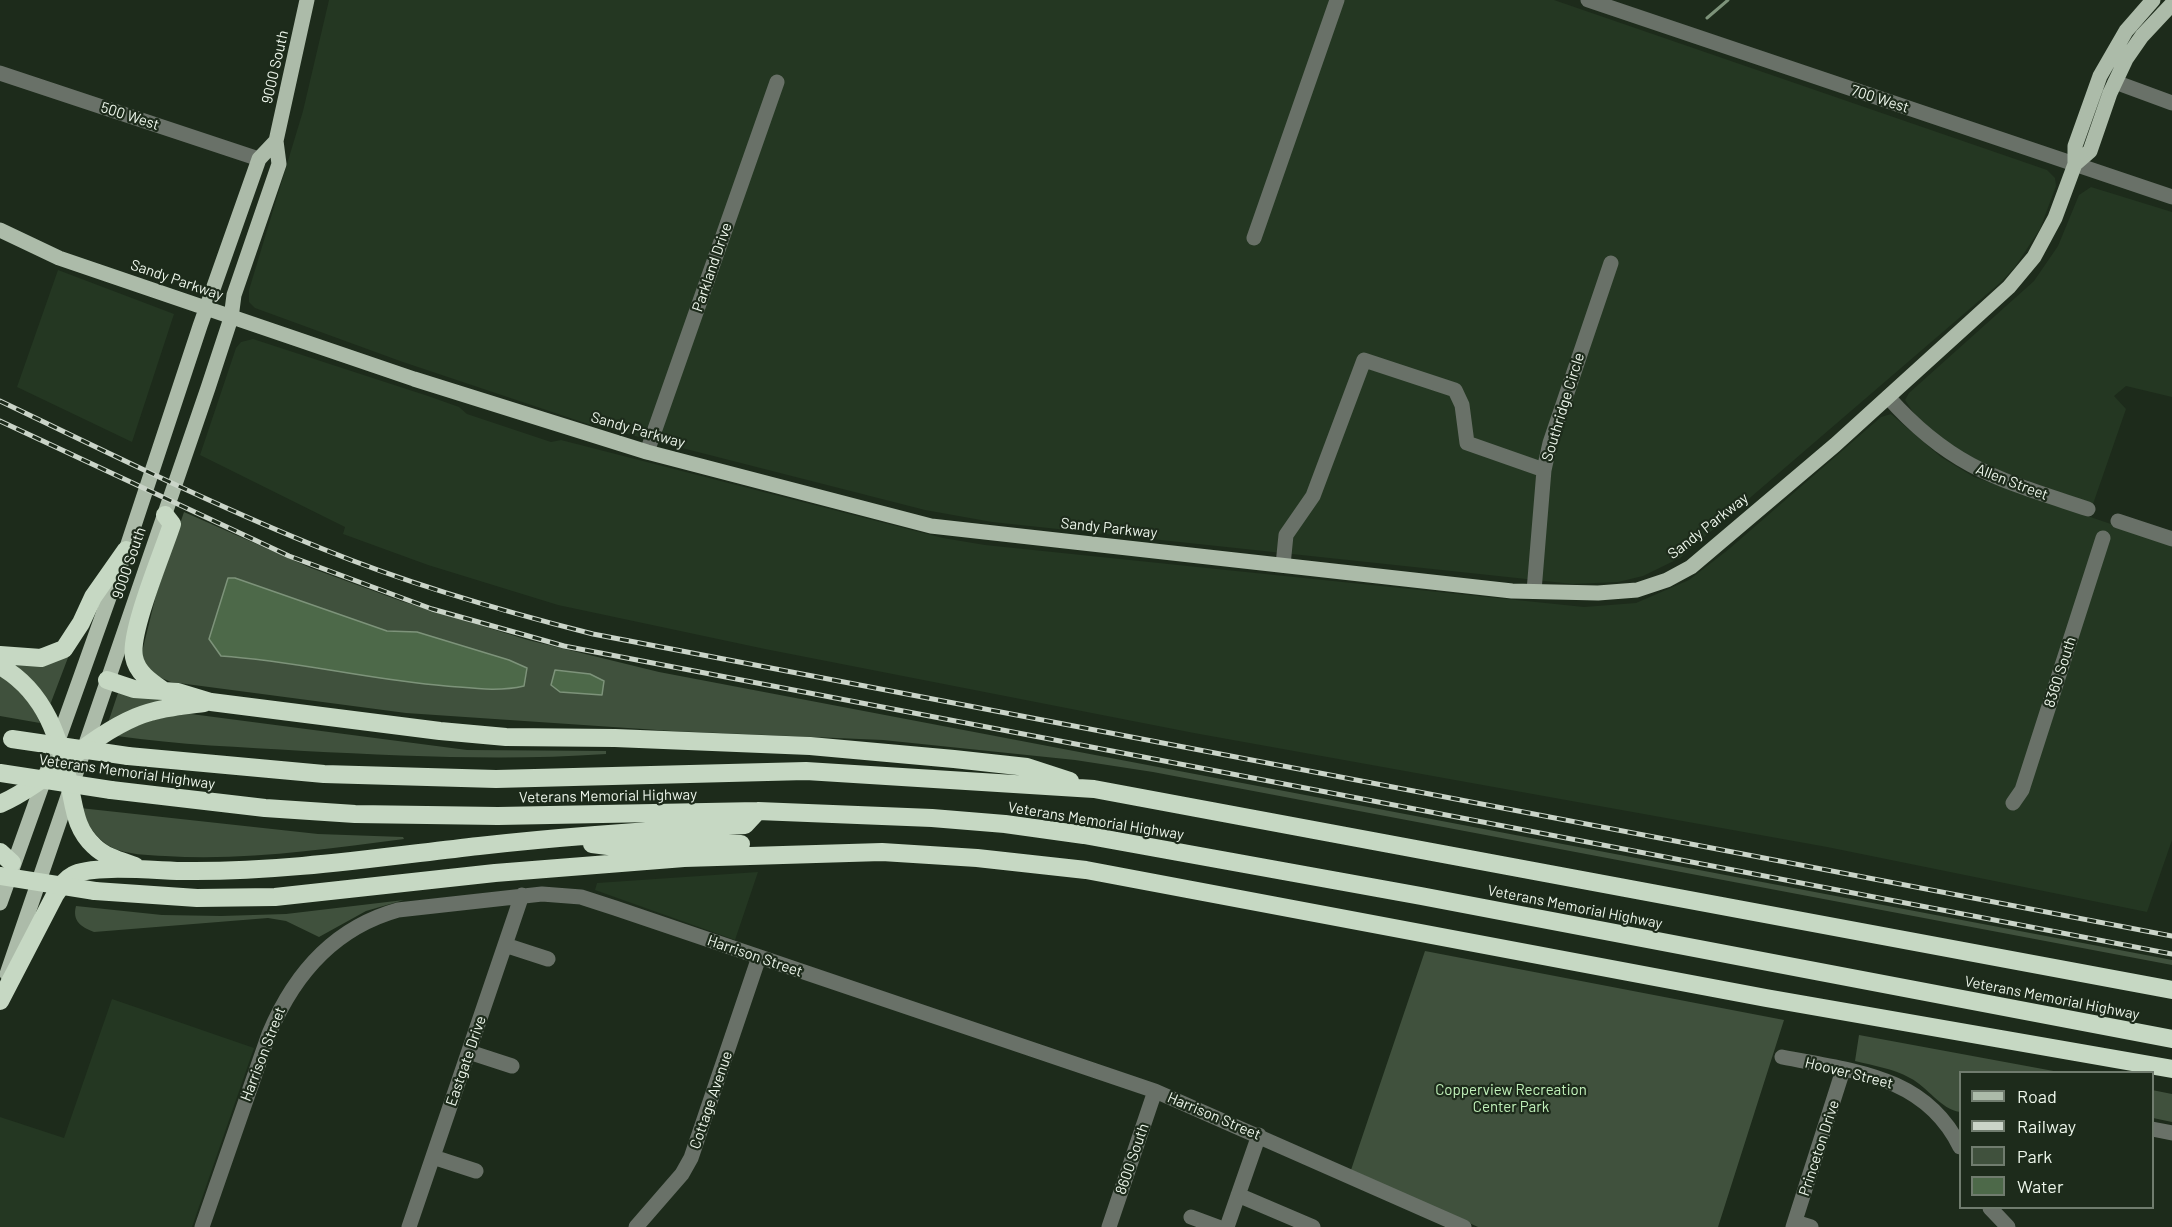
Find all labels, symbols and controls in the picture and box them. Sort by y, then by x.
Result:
street label: 9000 South [258,29,292,105]
street label: 700 West [1849,81,1911,117]
street label: 500 West [98,98,162,134]
street label: Parkland Drive [688,220,736,314]
street label: Sandy Parkway [128,256,226,304]
street label: Southridge Circle [1538,351,1588,463]
street label: Sandy Parkway [589,408,687,452]
street label: Allen Street [1973,460,2051,504]
street label: Sandy Parkway [1664,489,1752,563]
street label: Sandy Parkway [1060,514,1158,542]
street label: 9000 South [108,525,150,601]
street label: 8360 South [2040,634,2080,710]
street label: Veterans Memorial Highway [38,751,216,793]
street label: Veterans Memorial Highway [519,785,697,807]
street label: Veterans Memorial Highway [1007,798,1185,844]
street label: Veterans Memorial Highway [1486,881,1664,933]
street label: Harrison Street [705,931,805,981]
street label: Veterans Memorial Highway [1963,972,2141,1024]
street label: Harrison Street [237,1004,289,1104]
street label: Eastgate Drive [442,1013,490,1109]
street label: Cottage Avenue [686,1049,736,1151]
street label: Hoover Street [1803,1053,1895,1093]
legend [1959,1071,2154,1209]
park label: Copperview Recreation Center Park [1435,1081,1587,1116]
text: Road [2017,1085,2057,1107]
street label: Harrison Street [1165,1088,1263,1144]
street label: Princeton Drive [1795,1098,1843,1198]
text: Railway [2017,1115,2076,1137]
street label: 8600 South [1111,1121,1153,1197]
text: Park [2017,1145,2052,1167]
text: Water [2017,1175,2064,1197]

